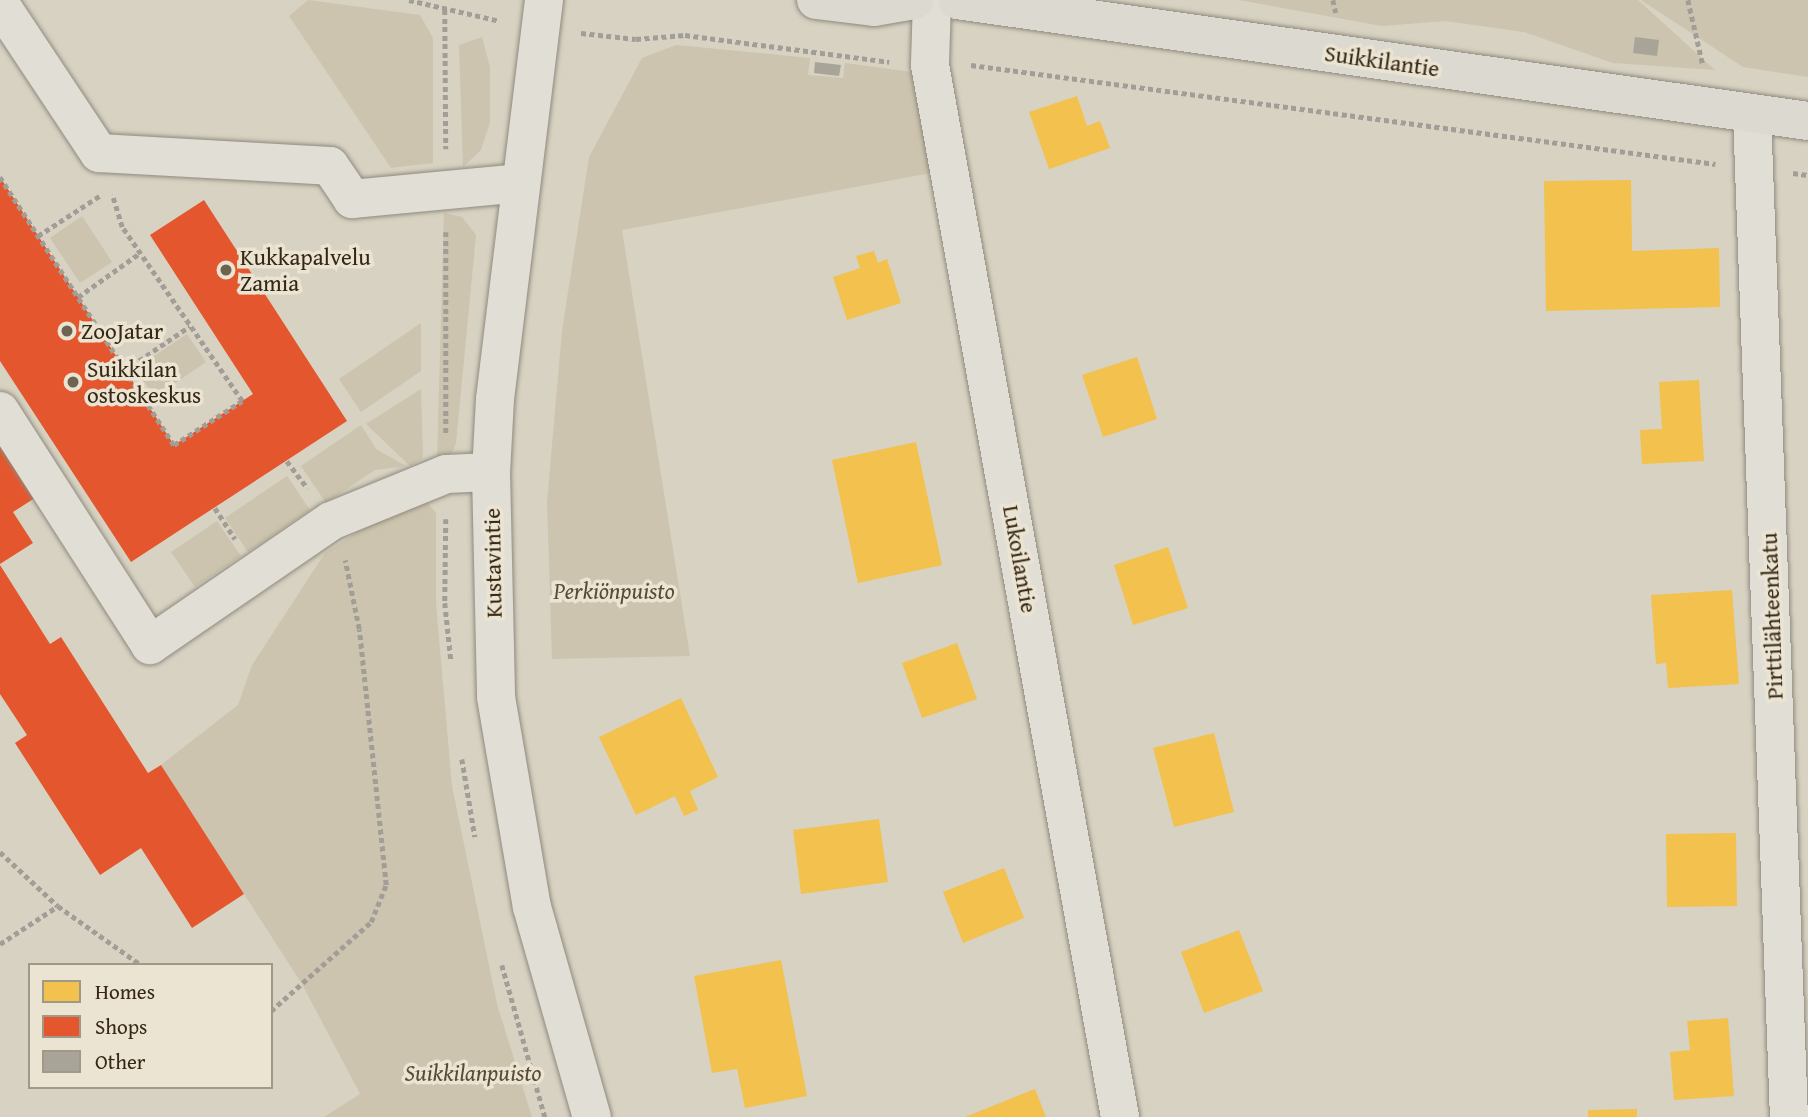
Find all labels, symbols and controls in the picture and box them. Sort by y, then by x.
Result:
street label: Suikkilantie [1323,39,1441,83]
place label: Kukkapalvelu Zamia [240,243,371,297]
marker: Kukkapalvelu Zamia [218,262,234,278]
place label: ZooJatar [81,317,163,345]
marker: ZooJatar [59,323,75,339]
place label: Suikkilan ostoskeskus [87,355,201,409]
marker: Suikkilan ostoskeskus [65,374,81,390]
street label: Lukoilantie [997,503,1043,615]
street label: Kustavintie [478,508,508,618]
street label: Pirttilähteenkatu [1755,532,1789,700]
park label: Perkiönpuisto [553,577,675,605]
legend [28,963,273,1089]
text: Homes [95,976,155,1007]
text: Shops [95,1011,147,1042]
text: Other [95,1046,145,1077]
park label: Suikkilanpuisto [405,1059,541,1087]

